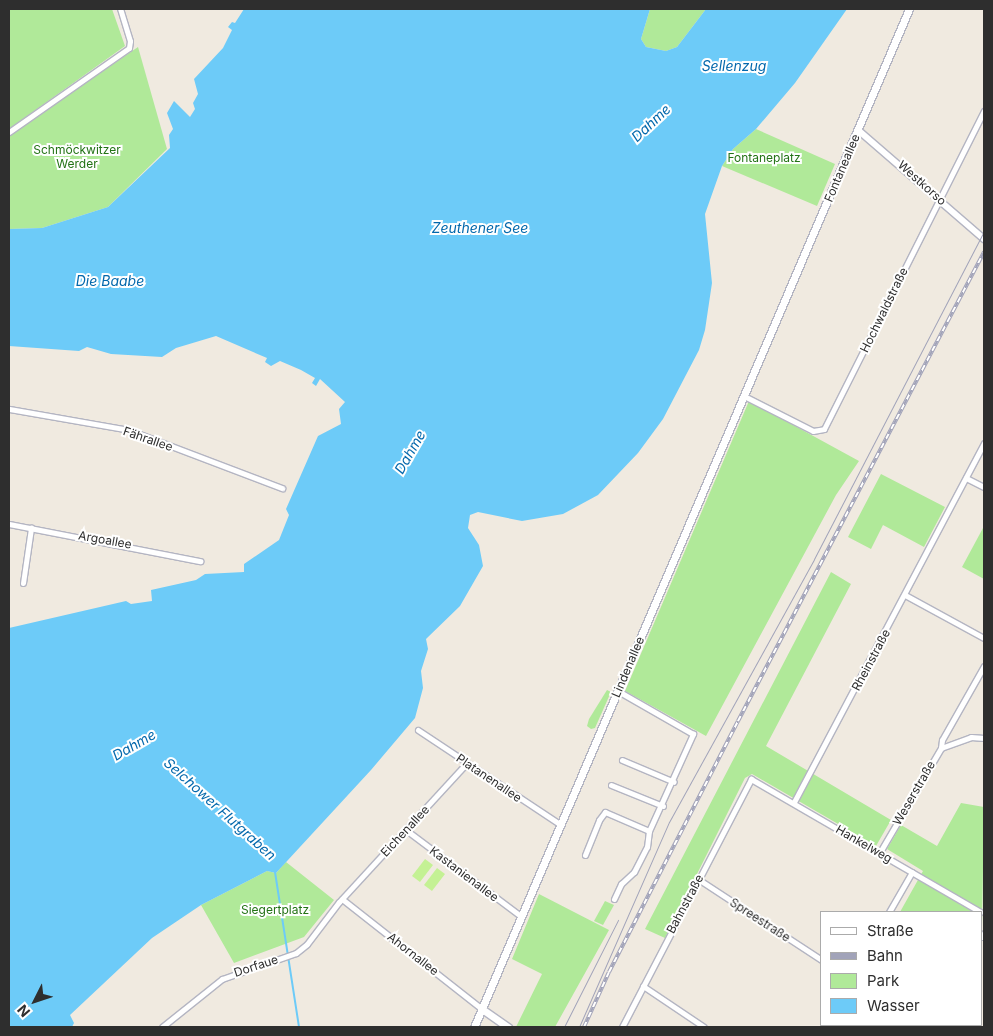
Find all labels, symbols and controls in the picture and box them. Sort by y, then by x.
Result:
water label: Sellenzug [702,58,766,74]
water label: Dahme [628,101,674,145]
street label: Fontaneallee [821,132,863,204]
park label: Schmöckwitzer Werder [33,143,121,171]
park label: Fontaneplatz [727,151,801,165]
street label: Westkorso [895,158,949,208]
water label: Zeuthener See [432,220,528,236]
street label: Hochwaldstraße [857,265,911,355]
water label: Die Baabe [76,273,144,289]
street label: Fährallee [121,424,175,454]
water label: Dahme [391,427,429,477]
street label: Argoallee [77,528,133,552]
street label: Rheinstraße [849,627,893,693]
street label: Lindenallee [609,634,647,700]
water label: Dahme [109,726,159,764]
street label: Platanenallee [454,751,524,805]
water label: Selchower Flutgraben [161,754,279,864]
street label: Weserstraße [890,758,938,828]
street label: Eichenallee [378,802,432,860]
street label: Hankelweg [833,822,895,866]
street label: Kastanienallee [427,843,501,905]
street label: Bahnstraße [663,872,707,936]
street label: Spreestraße [727,895,793,945]
park label: Siegertplatz [241,903,309,917]
legend [820,911,983,1026]
text: Straße [867,921,914,940]
street label: Ahornallee [385,930,441,978]
text: Bahn [867,946,903,965]
street label: Dorfaue [232,952,280,980]
text: Park [867,971,899,990]
north arrow [10,976,60,1026]
text: Wasser [867,996,920,1015]
text: N [13,1002,33,1021]

